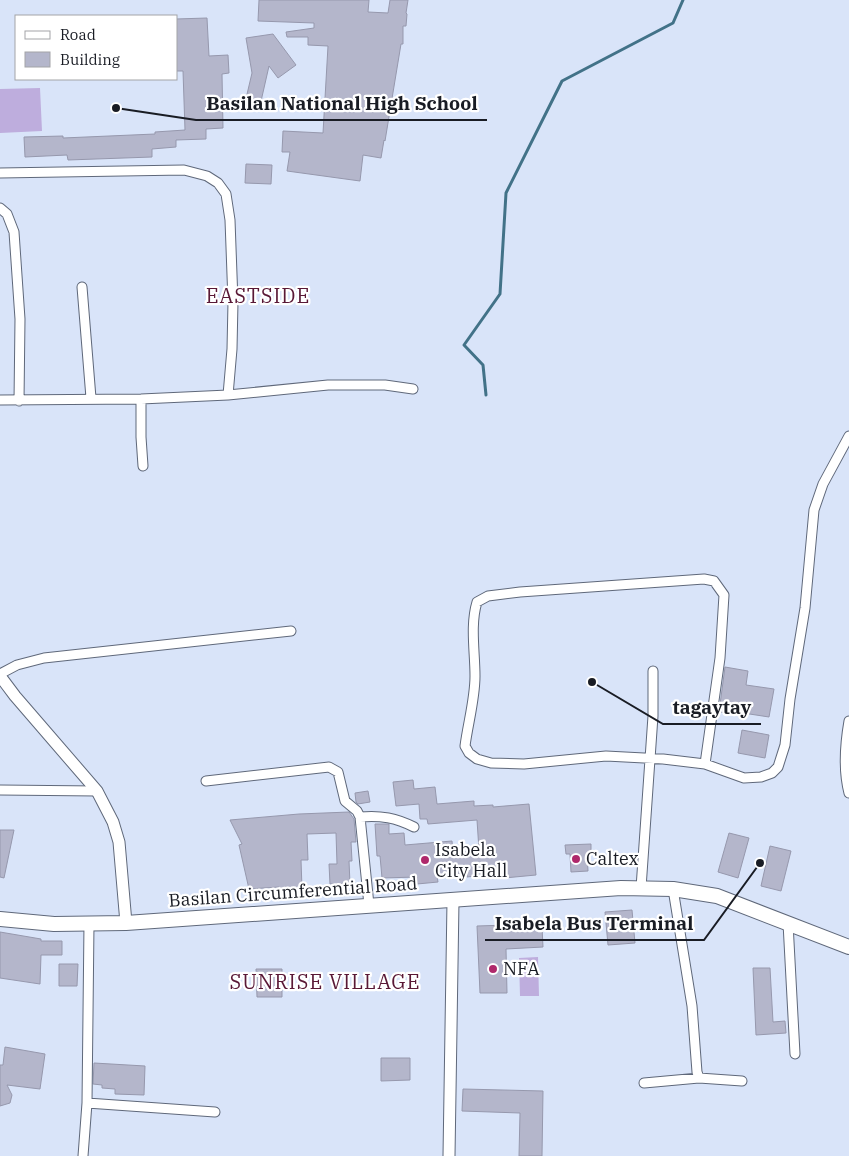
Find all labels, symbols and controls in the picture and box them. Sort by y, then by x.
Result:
legend [15,15,178,80]
text: Road [60,25,96,44]
text: Building [60,50,120,69]
callout: Basilan National High School [196,86,487,120]
text: Basilan National High School [206,91,478,115]
district label: EASTSIDE [206,282,310,309]
callout: tagaytay [663,690,761,724]
text: tagaytay [673,695,752,719]
place label: Isabela City Hall [435,838,507,882]
place label: Caltex [586,847,639,870]
marker: Caltex [570,853,582,865]
marker: Isabela City Hall [419,854,431,866]
street label: Basilan Circumferential Road [168,871,418,912]
callout: Isabela Bus Terminal [485,906,704,940]
text: Isabela Bus Terminal [495,911,693,935]
place label: NFA [503,957,540,980]
marker: NFA [487,963,499,975]
district label: SUNRISE VILLAGE [229,968,421,995]

